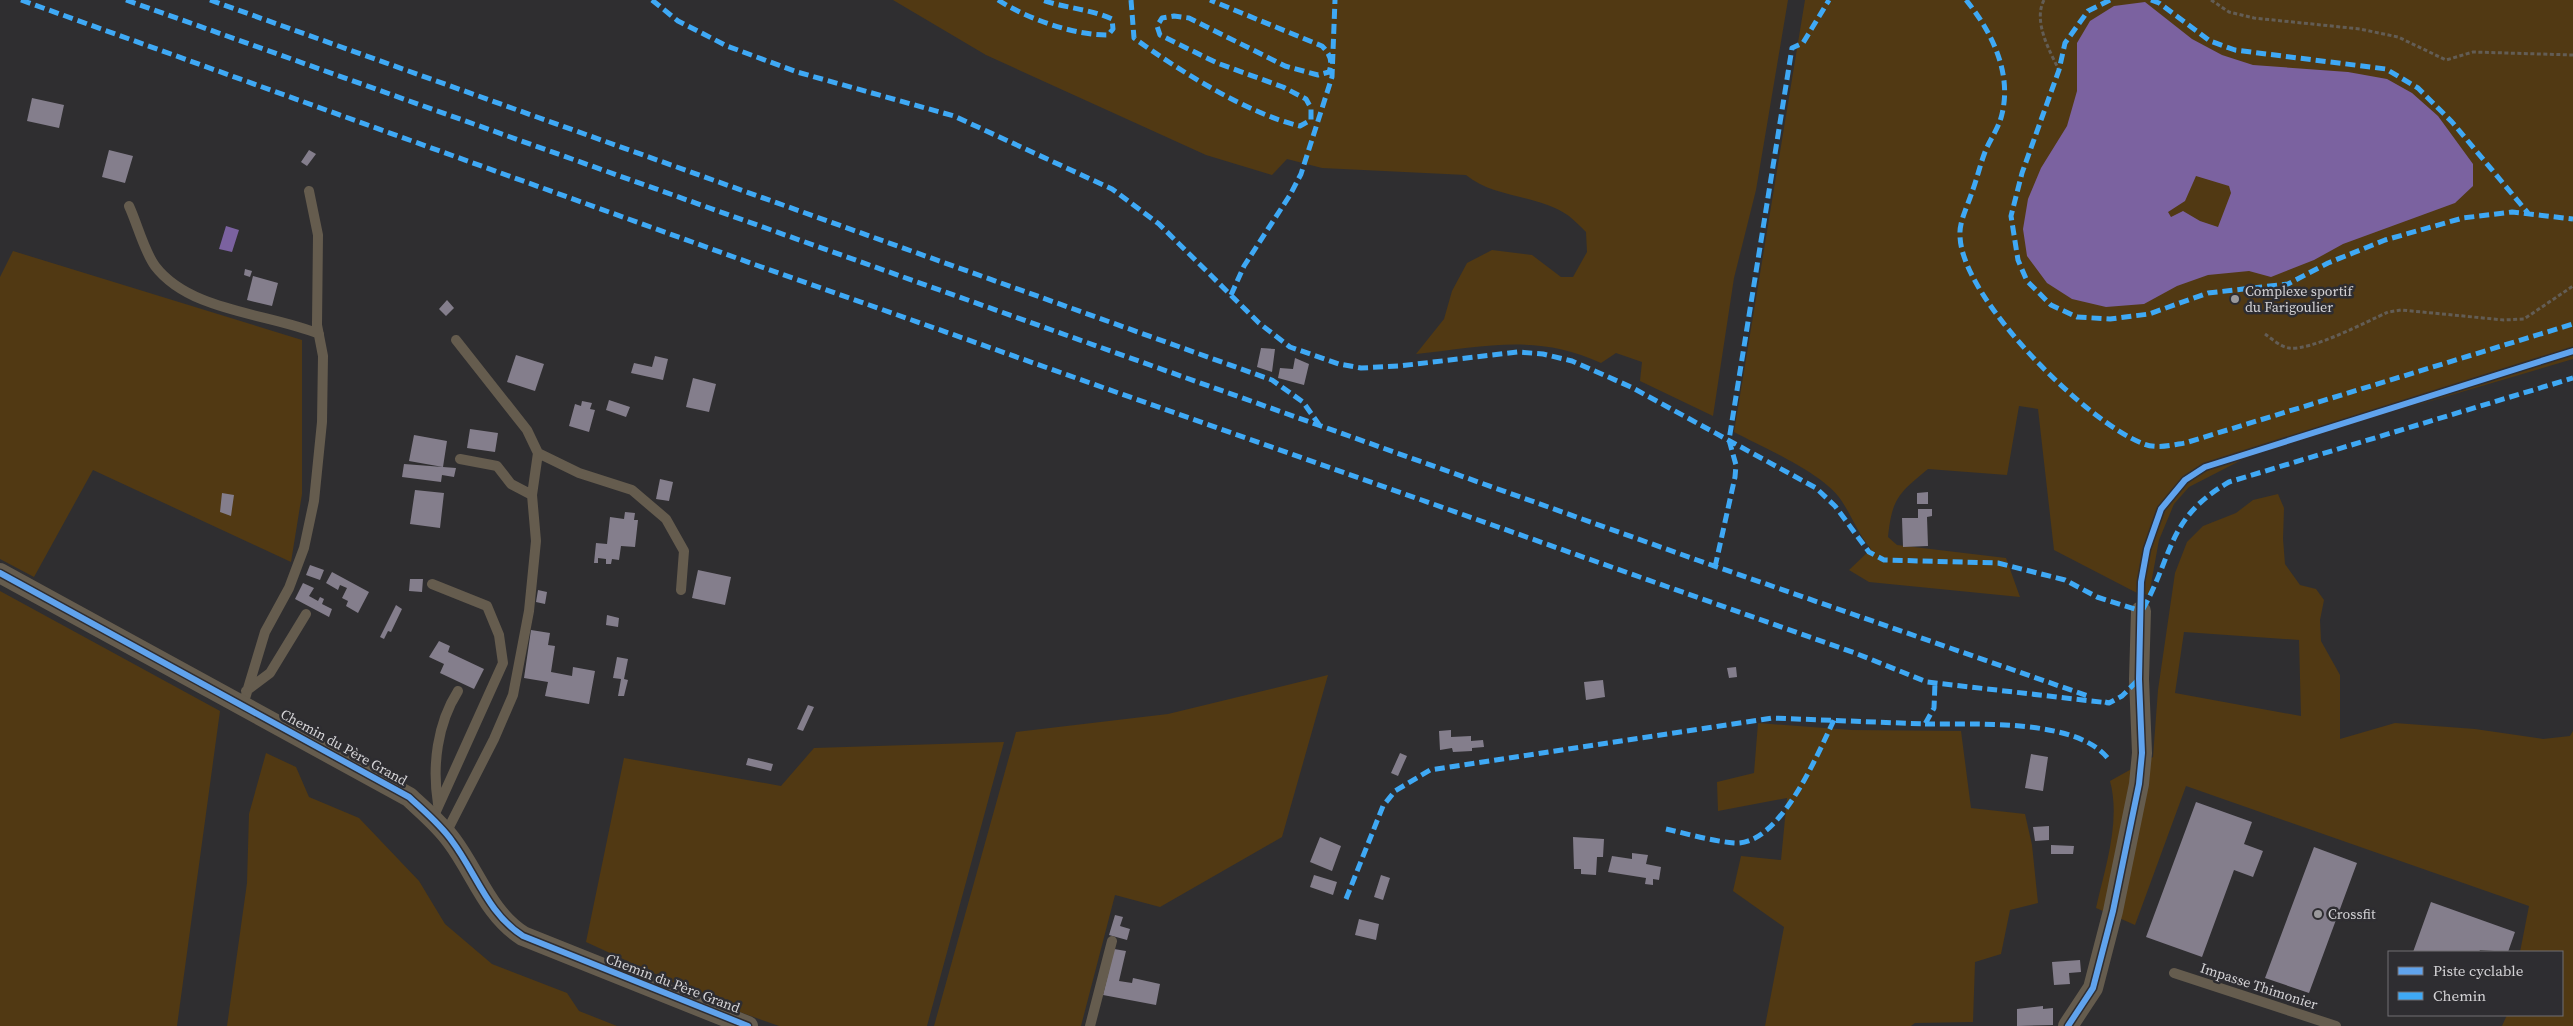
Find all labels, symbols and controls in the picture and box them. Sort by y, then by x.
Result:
place label: Complexe sportif du Farigoulier [2245,281,2353,317]
marker: Complexe sportif du Farigoulier [2229,293,2241,305]
street label: Chemin du Père Grand [277,704,411,790]
place label: Crossfit [2328,904,2376,924]
marker: Crossfit [2312,908,2324,920]
street label: Chemin du Père Grand [603,948,743,1018]
legend [2388,951,2563,1016]
street label: Impasse Thimonier [2198,958,2320,1014]
text: Piste cyclable [2433,960,2524,981]
text: Chemin [2433,985,2486,1006]

